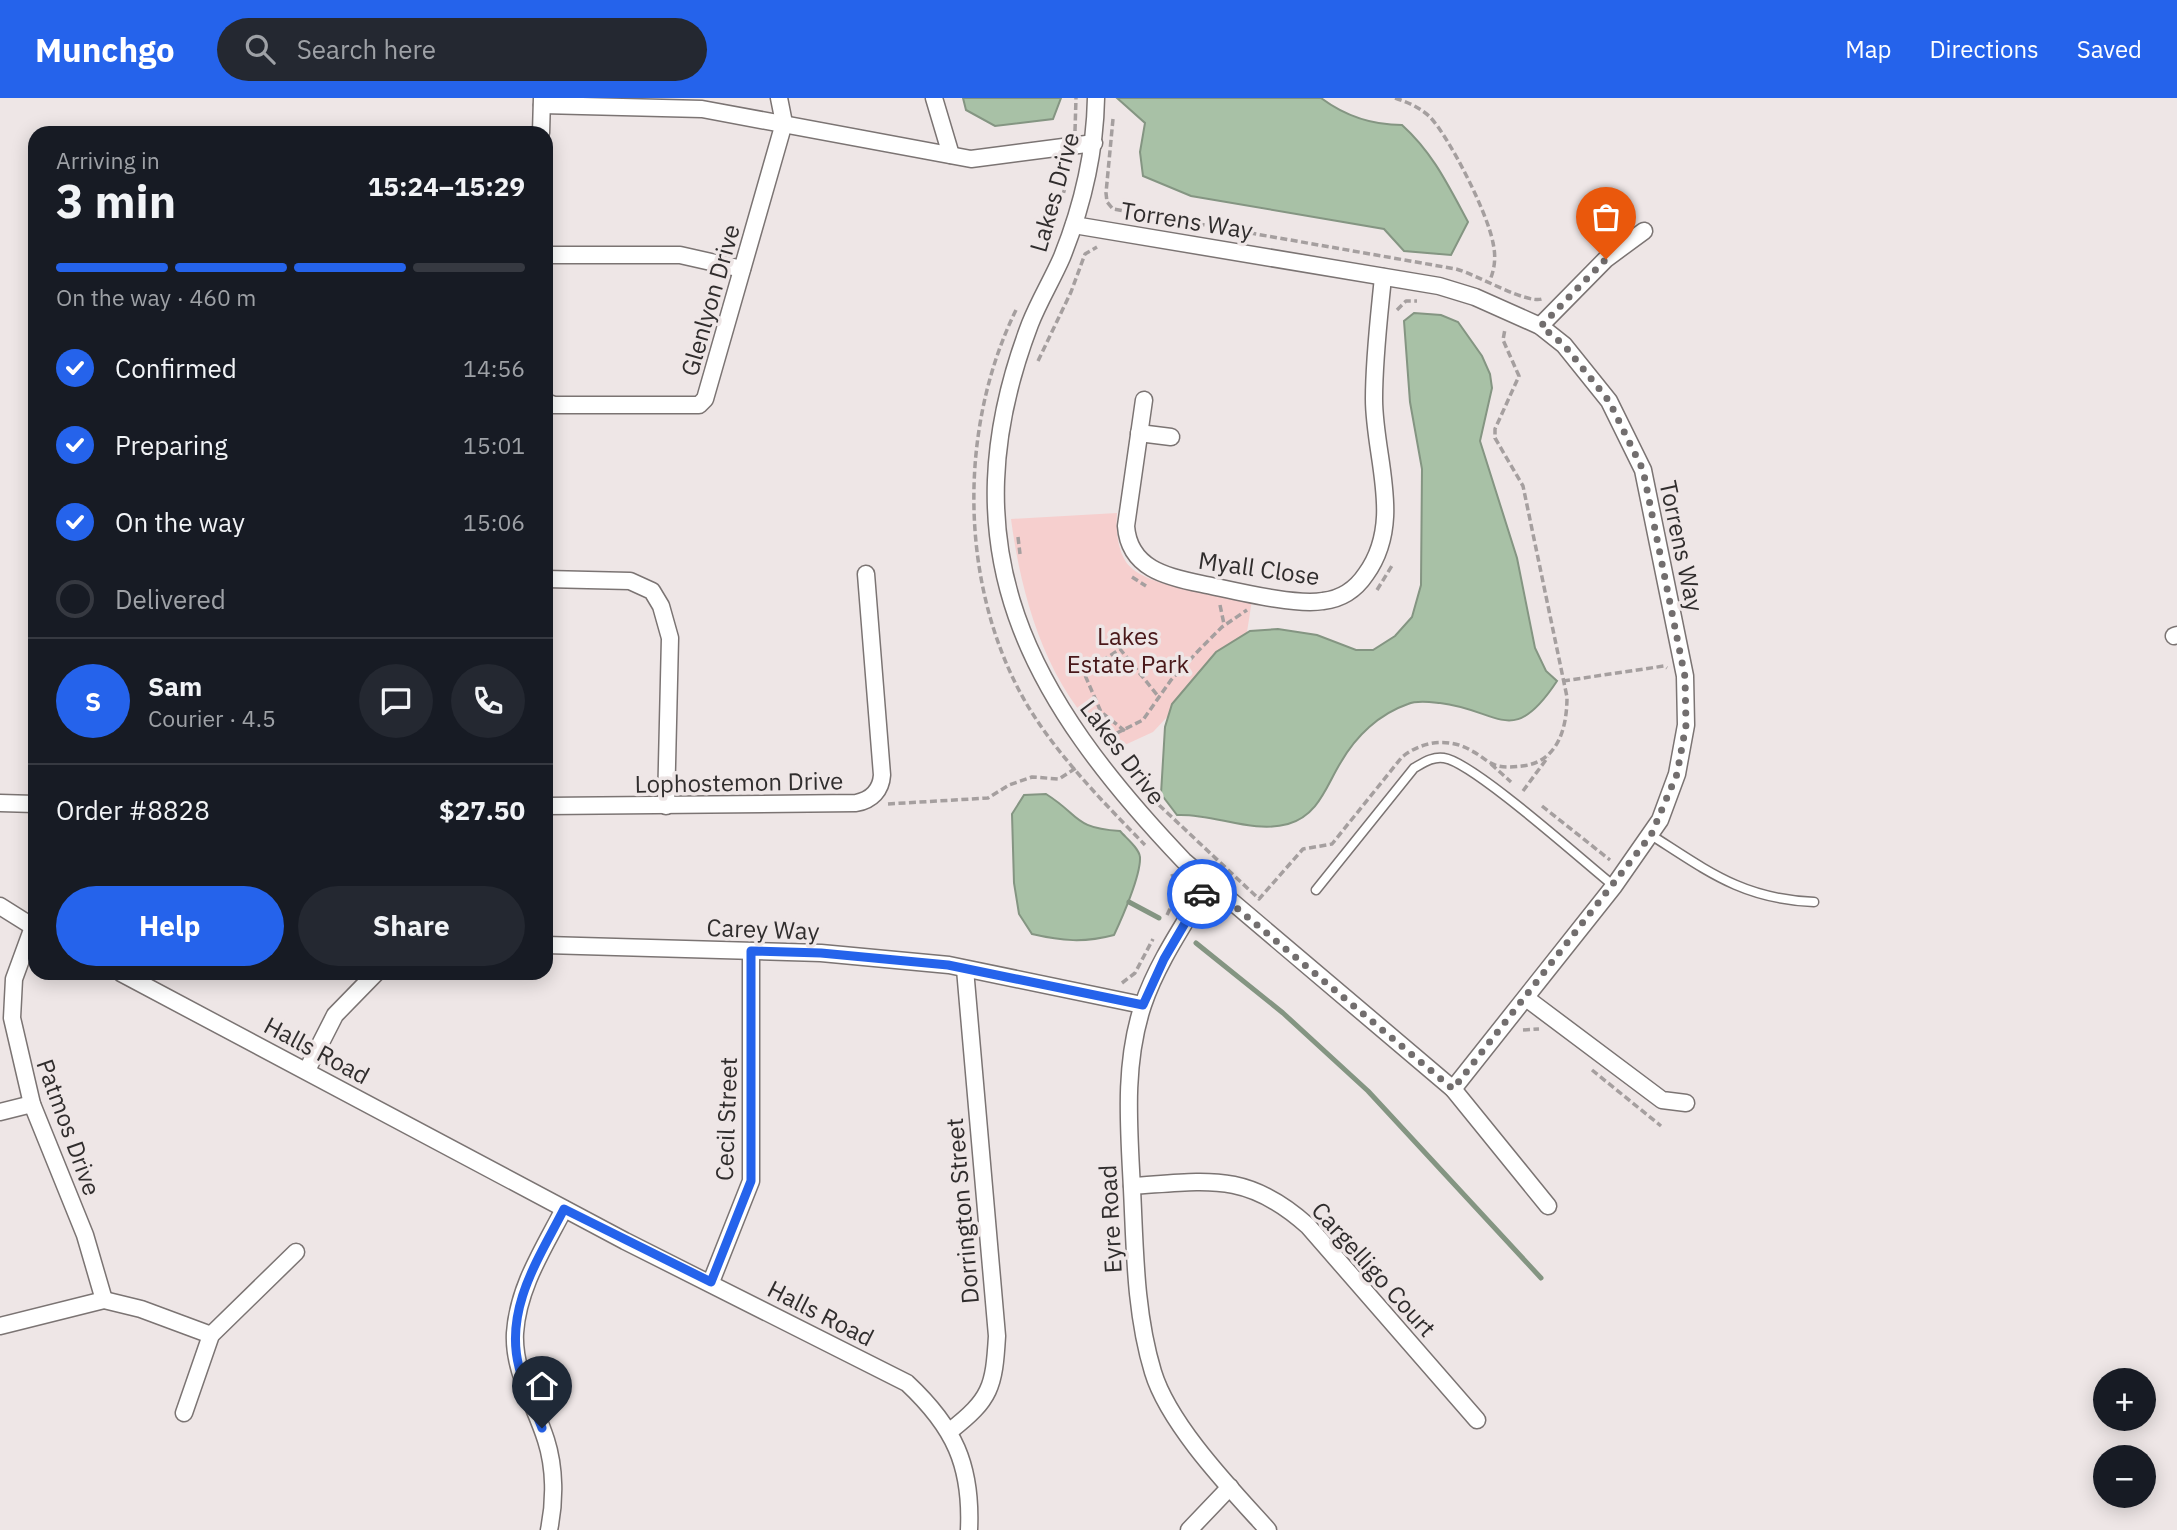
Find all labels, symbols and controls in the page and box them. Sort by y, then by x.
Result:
search box [217,18,707,81]
text: Munchgo [35,28,175,71]
icon: search [241,30,279,68]
text: Search here [297,32,436,66]
text: Map [1845,33,1891,65]
text: Directions [1929,33,2039,65]
text: Saved [2077,33,2142,65]
street label: Lakes Drive [1022,128,1086,256]
text: Arriving in [56,145,160,175]
text: 15:24–15:29 [368,169,525,203]
text: 3 min [56,171,176,231]
pin [1576,187,1636,259]
street label: Torrens Way [1119,194,1255,246]
icon: bag [1587,198,1625,236]
street label: Glenlyon Drive [673,220,747,380]
text: On the way · 460 m [56,282,256,312]
icon: check [56,349,94,387]
text: Confirmed [115,351,237,385]
text: 14:56 [463,353,525,383]
icon: check [56,426,94,464]
text: Preparing [115,428,228,462]
text: 15:01 [463,430,525,460]
street label: Torrens Way [1653,478,1711,614]
icon: check [56,503,94,541]
text: On the way [115,505,245,539]
text: 15:06 [463,507,525,537]
street label: Myall Close [1196,544,1322,592]
text: Delivered [115,582,226,616]
park label: Lakes Estate Park [1067,620,1190,680]
button: chat [359,664,433,738]
button: phone [451,664,525,738]
text: Sam [148,669,202,703]
text: S [85,684,101,718]
street label: Lakes Drive [1073,693,1173,811]
text: Courier · 4.5 [148,703,276,733]
street label: Lophostemon Drive [634,764,844,800]
text: Order #8828 [56,793,210,827]
text: $27.50 [439,793,525,827]
courier [1167,859,1237,929]
icon: car [1183,875,1221,913]
button: Help [56,886,284,966]
button: Share [298,886,525,966]
street label: Carey Way [706,911,820,947]
street label: Halls Road [259,1009,375,1091]
street label: Patmos Drive [30,1054,108,1200]
street label: Cecil Street [708,1056,744,1182]
street label: Dorrington Street [938,1117,986,1305]
street label: Eyre Road [1091,1164,1129,1274]
street label: Cargelligo Court [1305,1195,1443,1343]
street label: Halls Road [762,1273,880,1353]
pin [512,1356,572,1428]
icon: home [523,1367,561,1405]
map controls [2093,1368,2156,1508]
button: + [2093,1368,2156,1431]
button: − [2093,1445,2156,1508]

